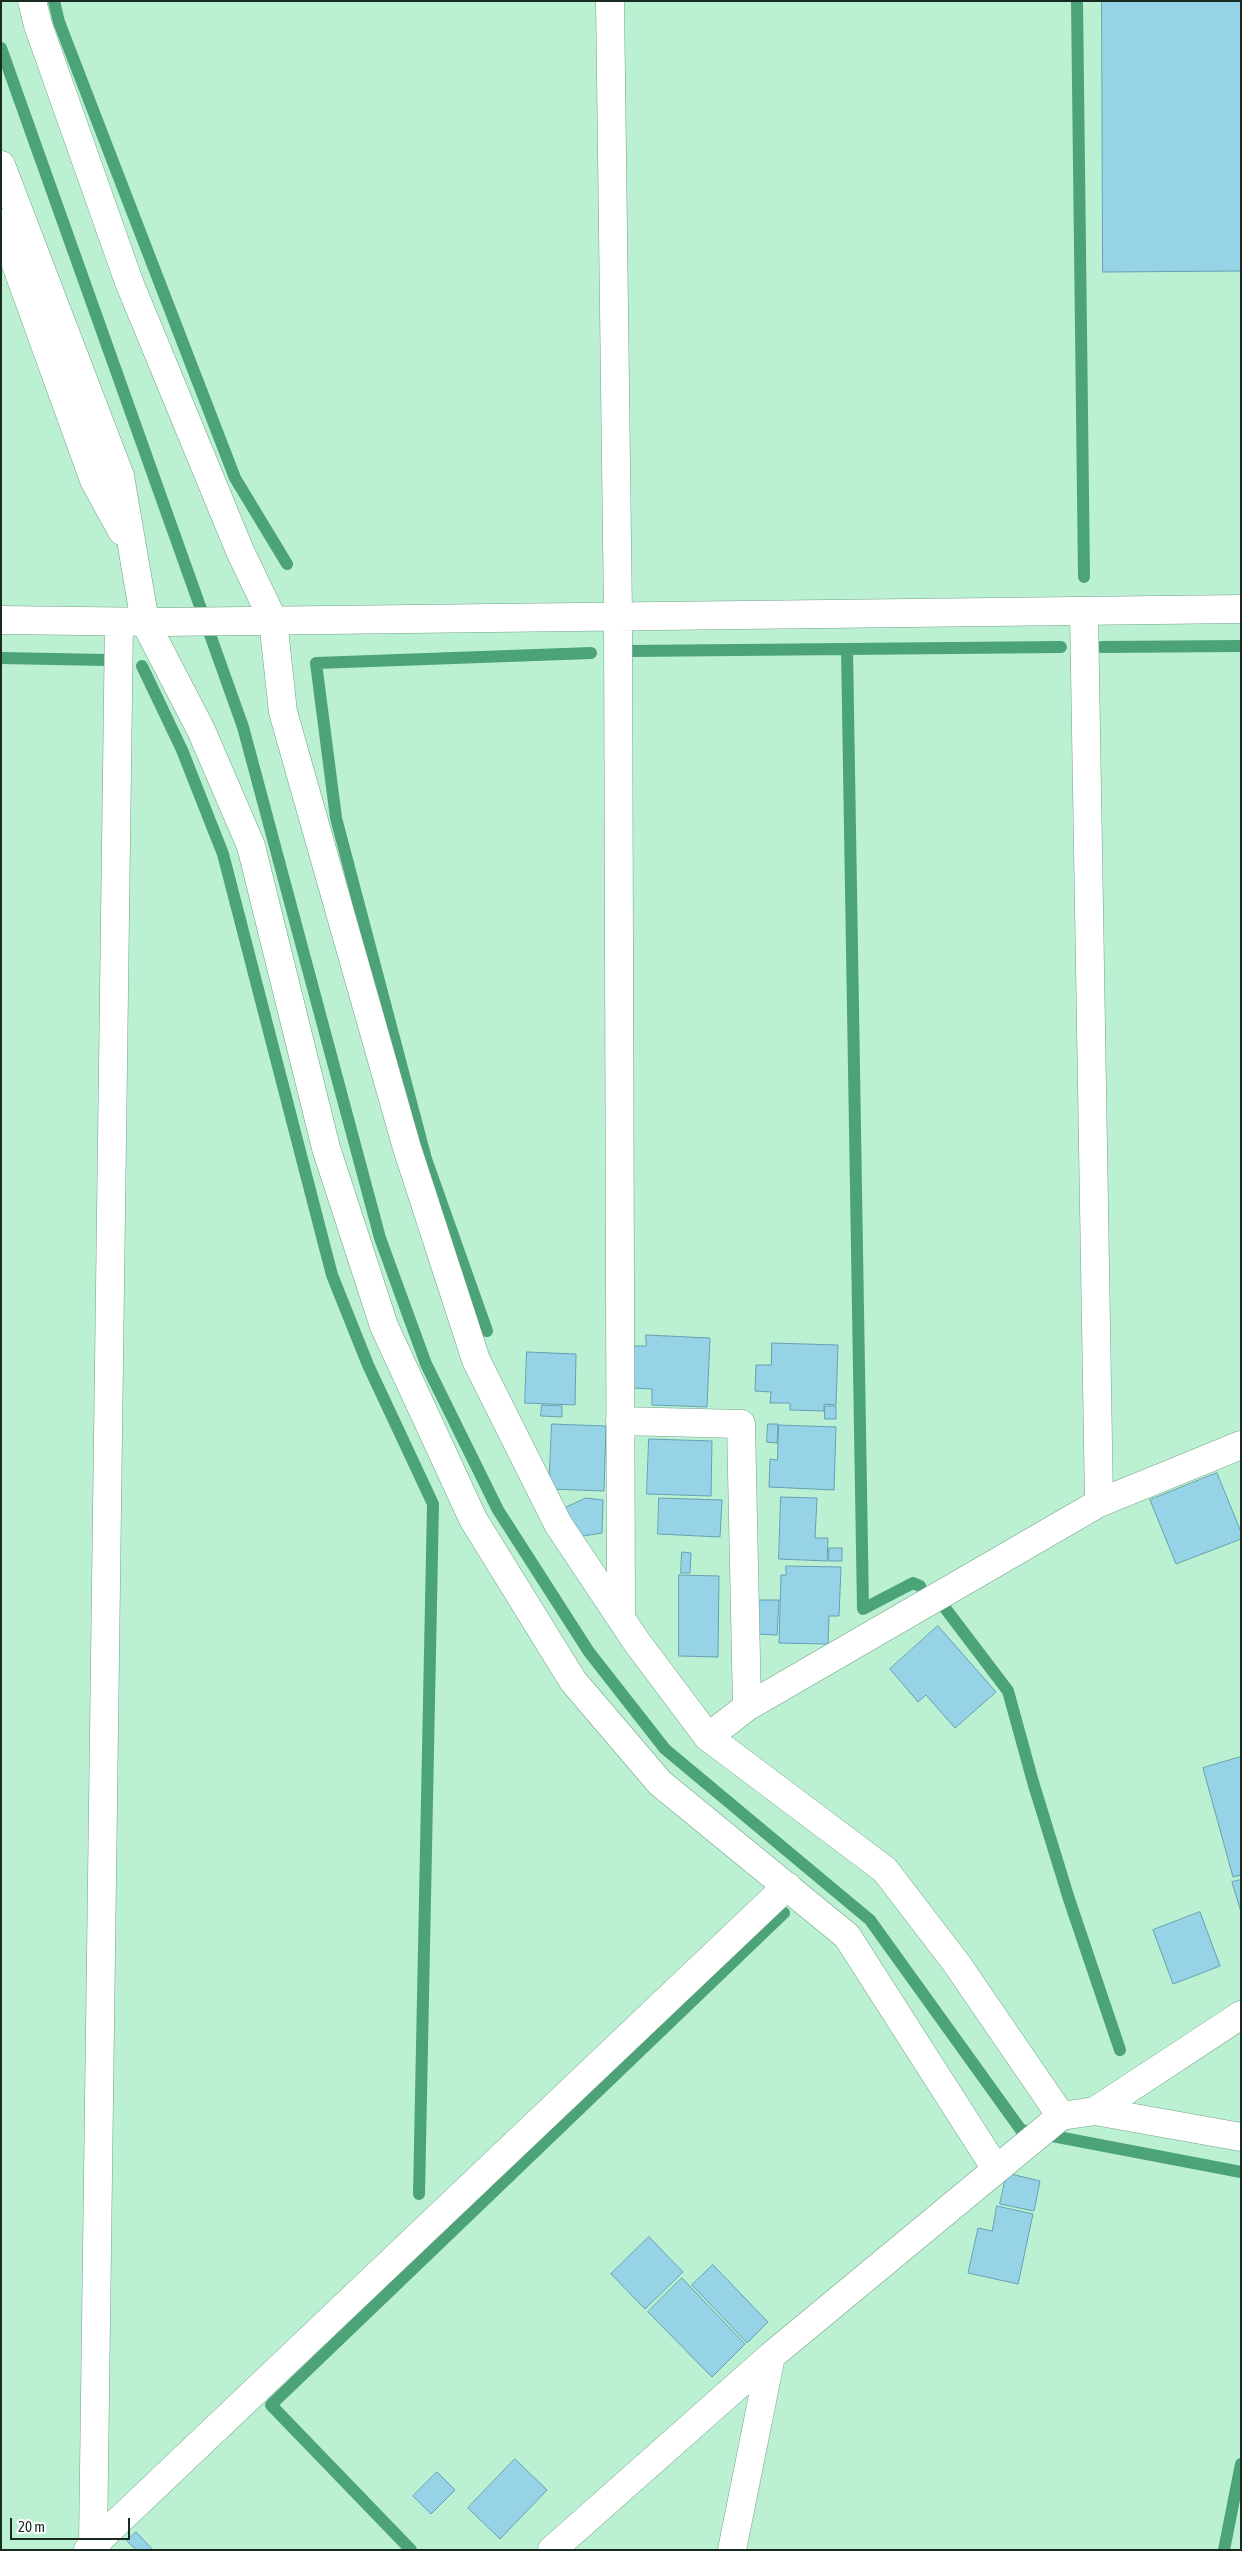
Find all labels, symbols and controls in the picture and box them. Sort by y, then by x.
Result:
scale bar [12,2508,132,2540]
text: 20 m [18,2518,45,2535]

